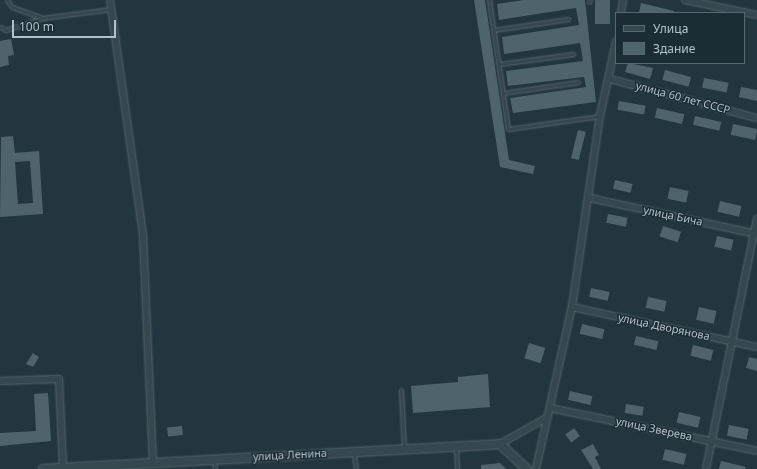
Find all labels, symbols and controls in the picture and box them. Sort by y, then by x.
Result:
scale bar [14,12,118,38]
legend [615,12,745,64]
text: 100 m [19,18,54,35]
text: Улица [653,20,688,37]
text: Здание [653,40,695,57]
street label: улица 60 лет СССР [634,79,732,117]
street label: улица Бича [642,203,704,229]
street label: улица Дворянова [617,311,711,343]
street label: улица Зверева [615,414,693,444]
street label: улица Ленина [253,446,327,464]

